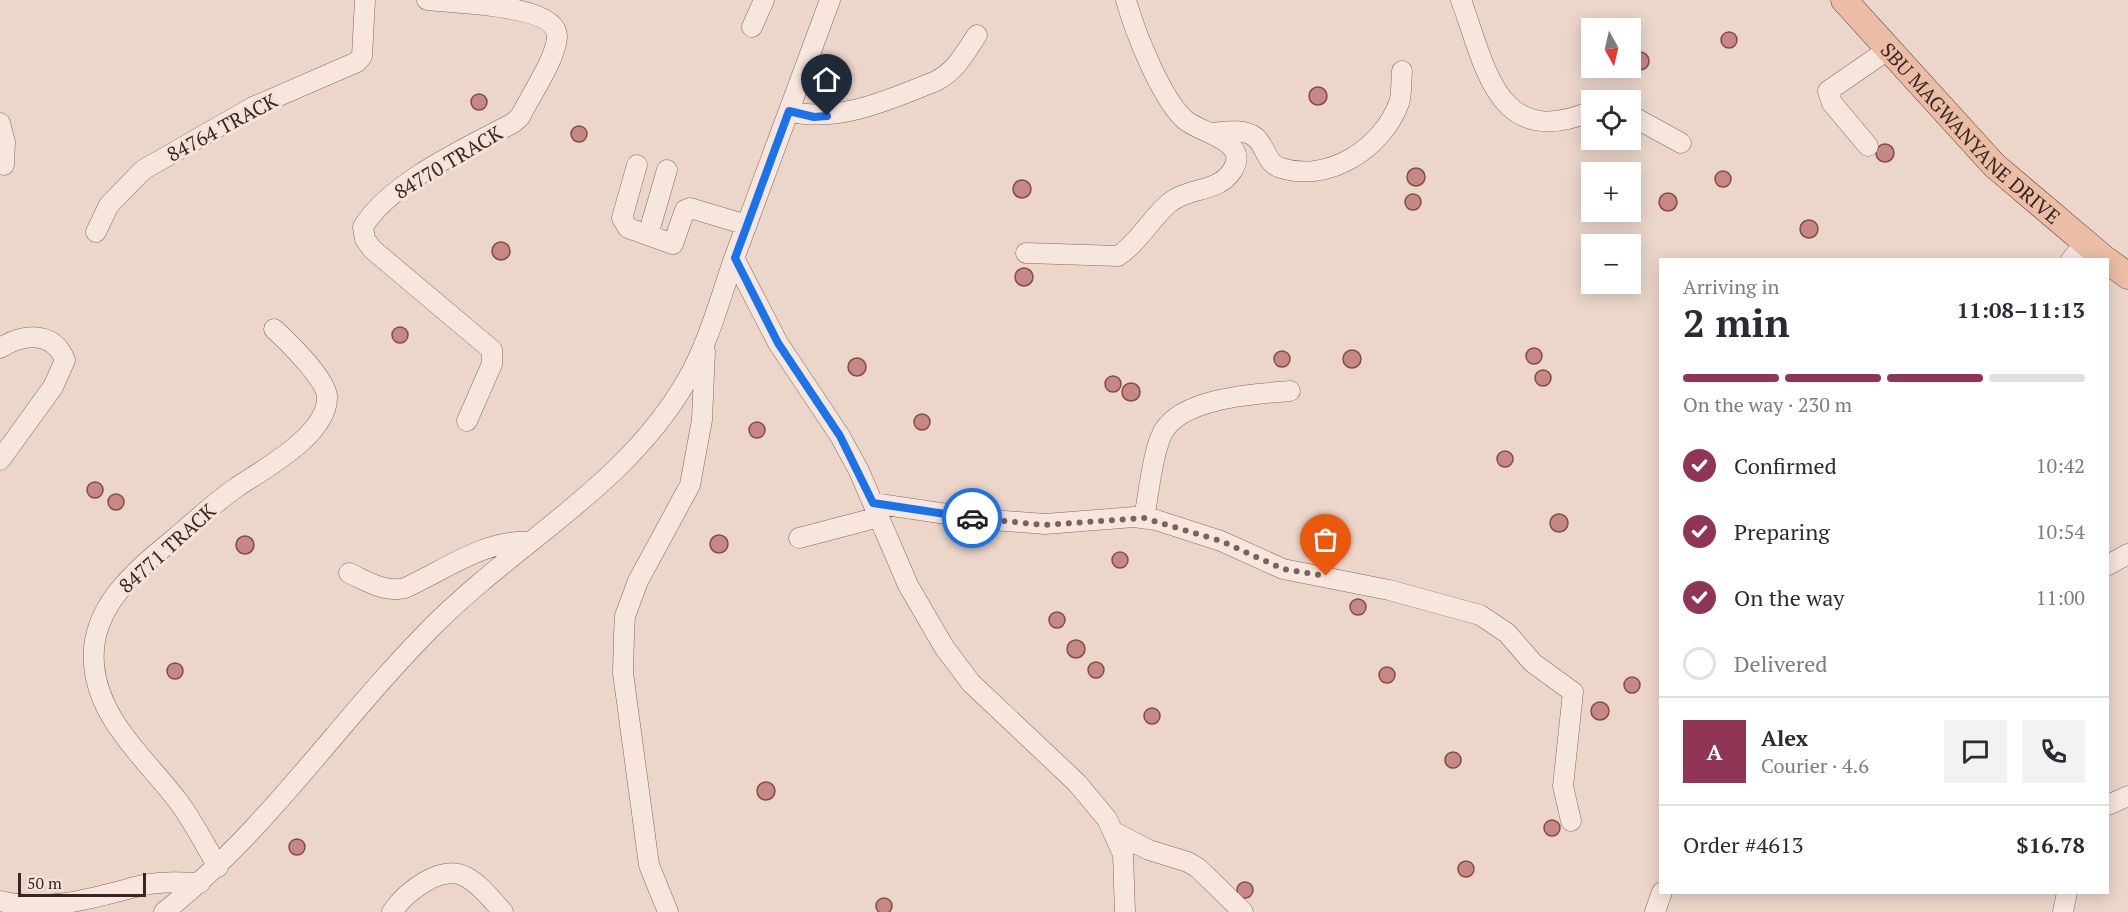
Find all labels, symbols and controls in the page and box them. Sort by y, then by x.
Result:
north arrow [1581,18,1641,78]
map controls [1581,18,1641,294]
street label: SBU MAGWANYANE DRIVE [1875,36,2067,229]
pin [801,54,852,116]
icon: home [810,63,843,96]
street label: 84764 TRACK [162,86,282,167]
button: locate [1581,90,1641,150]
street label: 84770 TRACK [389,119,507,205]
button: + [1581,162,1641,222]
button: − [1581,234,1641,294]
text: Arriving in [1683,273,1779,300]
text: 11:08–11:13 [1957,295,2085,324]
text: 2 min [1683,296,1790,348]
text: On the way · 230 m [1683,391,1852,418]
icon: check [1683,449,1716,482]
text: Confirmed [1734,451,1837,480]
text: 10:42 [2036,452,2085,479]
courier [942,488,1002,548]
street label: 84771 TRACK [113,497,221,599]
icon: car [956,502,989,535]
pin [1300,514,1351,576]
icon: check [1683,515,1716,548]
text: Preparing [1734,517,1830,546]
text: 10:54 [2036,518,2085,545]
icon: bag [1309,523,1342,556]
icon: check [1683,581,1716,614]
text: On the way [1734,583,1844,612]
text: 11:00 [2036,584,2085,611]
text: Delivered [1734,649,1827,678]
button: chat [1944,720,2007,783]
button: phone [2022,720,2085,783]
text: Alex [1761,723,1808,752]
text: A [1706,737,1723,766]
text: Courier · 4.6 [1761,752,1869,779]
text: Order #4613 [1683,830,1803,859]
text: $16.78 [2016,830,2085,859]
scale bar [18,870,146,898]
text: 50 m [27,872,62,894]

